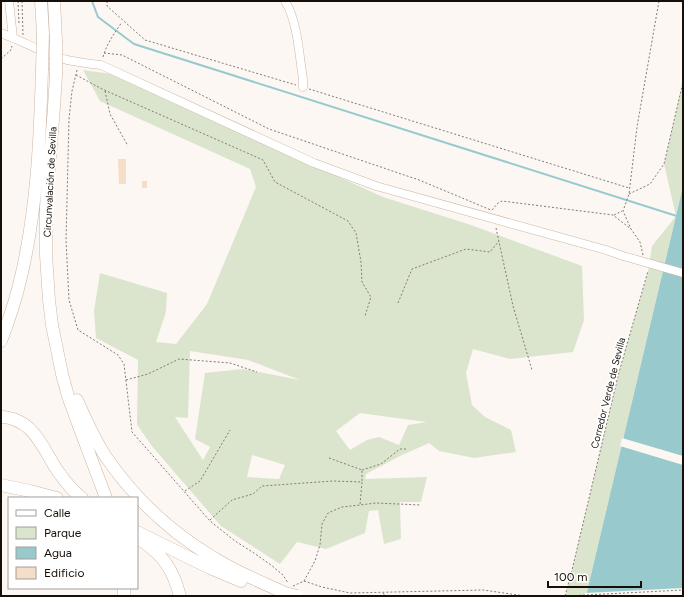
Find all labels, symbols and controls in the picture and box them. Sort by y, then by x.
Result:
street label: Circunvalación de Sevilla [41,126,59,238]
street label: Corredor Verde de Sevilla [588,336,628,450]
legend [8,497,138,589]
text: Calle [44,506,71,520]
text: Parque [44,526,82,540]
text: Agua [44,546,72,560]
scale bar [548,563,641,589]
text: Edificio [44,566,84,580]
text: 100 m [554,570,588,584]

